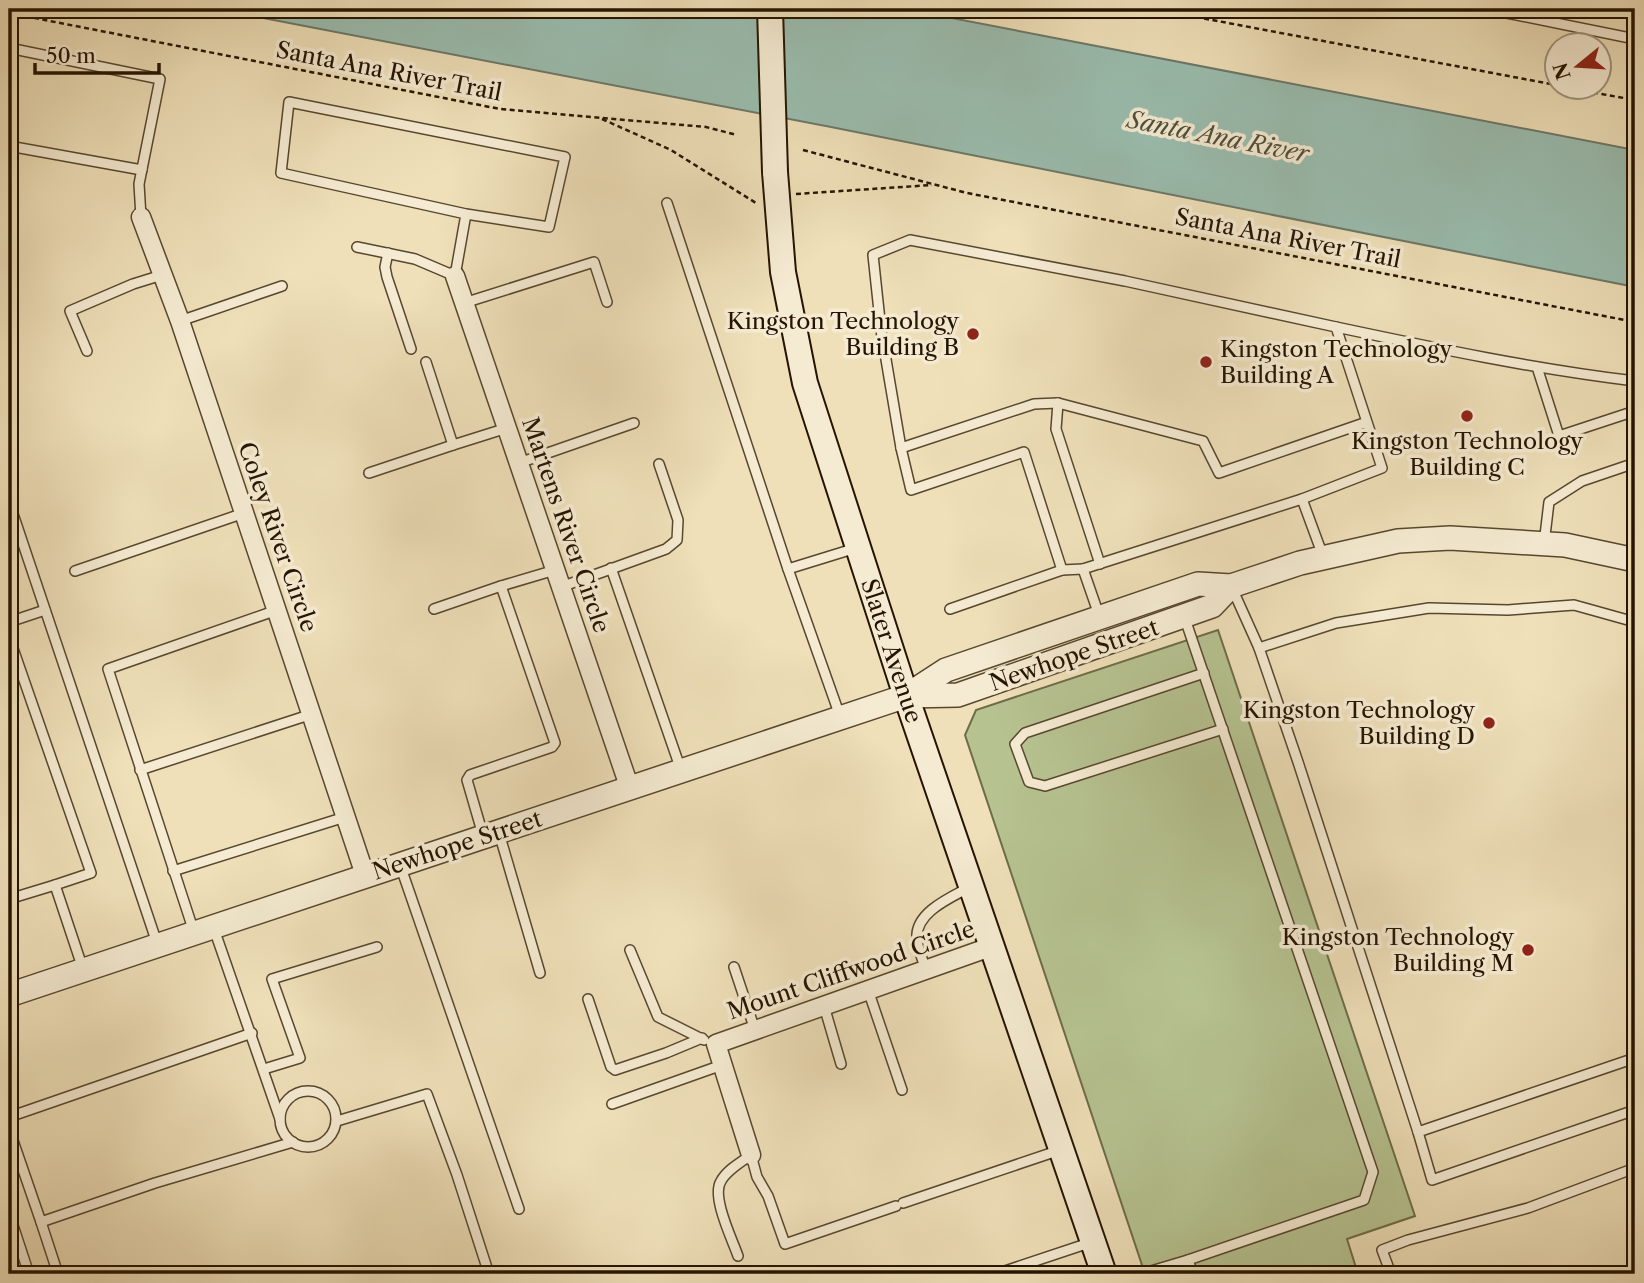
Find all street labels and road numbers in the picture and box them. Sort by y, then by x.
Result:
street label: Santa Ana River Trail [274,35,504,107]
street label: Santa Ana River Trail [1173,202,1403,274]
street label: Martens River Circle [516,414,616,636]
street label: Coley River Circle [232,438,324,636]
street label: Slater Avenue [855,575,928,727]
street label: Newhope Street [986,613,1162,697]
street label: Newhope Street [369,804,545,886]
street label: Mount Cliffwood Circle [724,914,978,1026]

